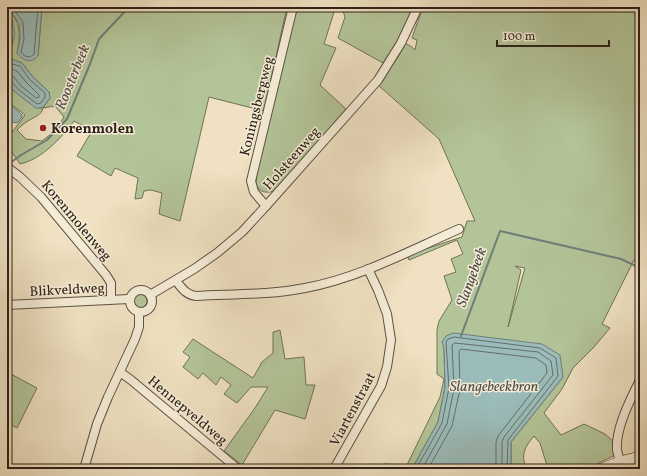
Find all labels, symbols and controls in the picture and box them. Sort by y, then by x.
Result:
scale bar [497,22,609,48]
text: 100 m [503,29,536,45]
water label: Roosterbeek [51,42,96,113]
street label: Koningsbergweg [236,54,279,158]
place label: Korenmolen [51,120,134,139]
marker: Korenmolen [38,123,48,133]
street label: Holsteenweg [259,123,325,195]
street label: Korenmolenweg [36,177,115,265]
water label: Slangebeek [452,245,493,310]
street label: Blikveldweg [29,279,105,302]
street label: Viartenstraat [326,369,381,450]
street label: Hennepveldweg [143,372,231,450]
water label: Slangebeekbron [450,377,539,398]

